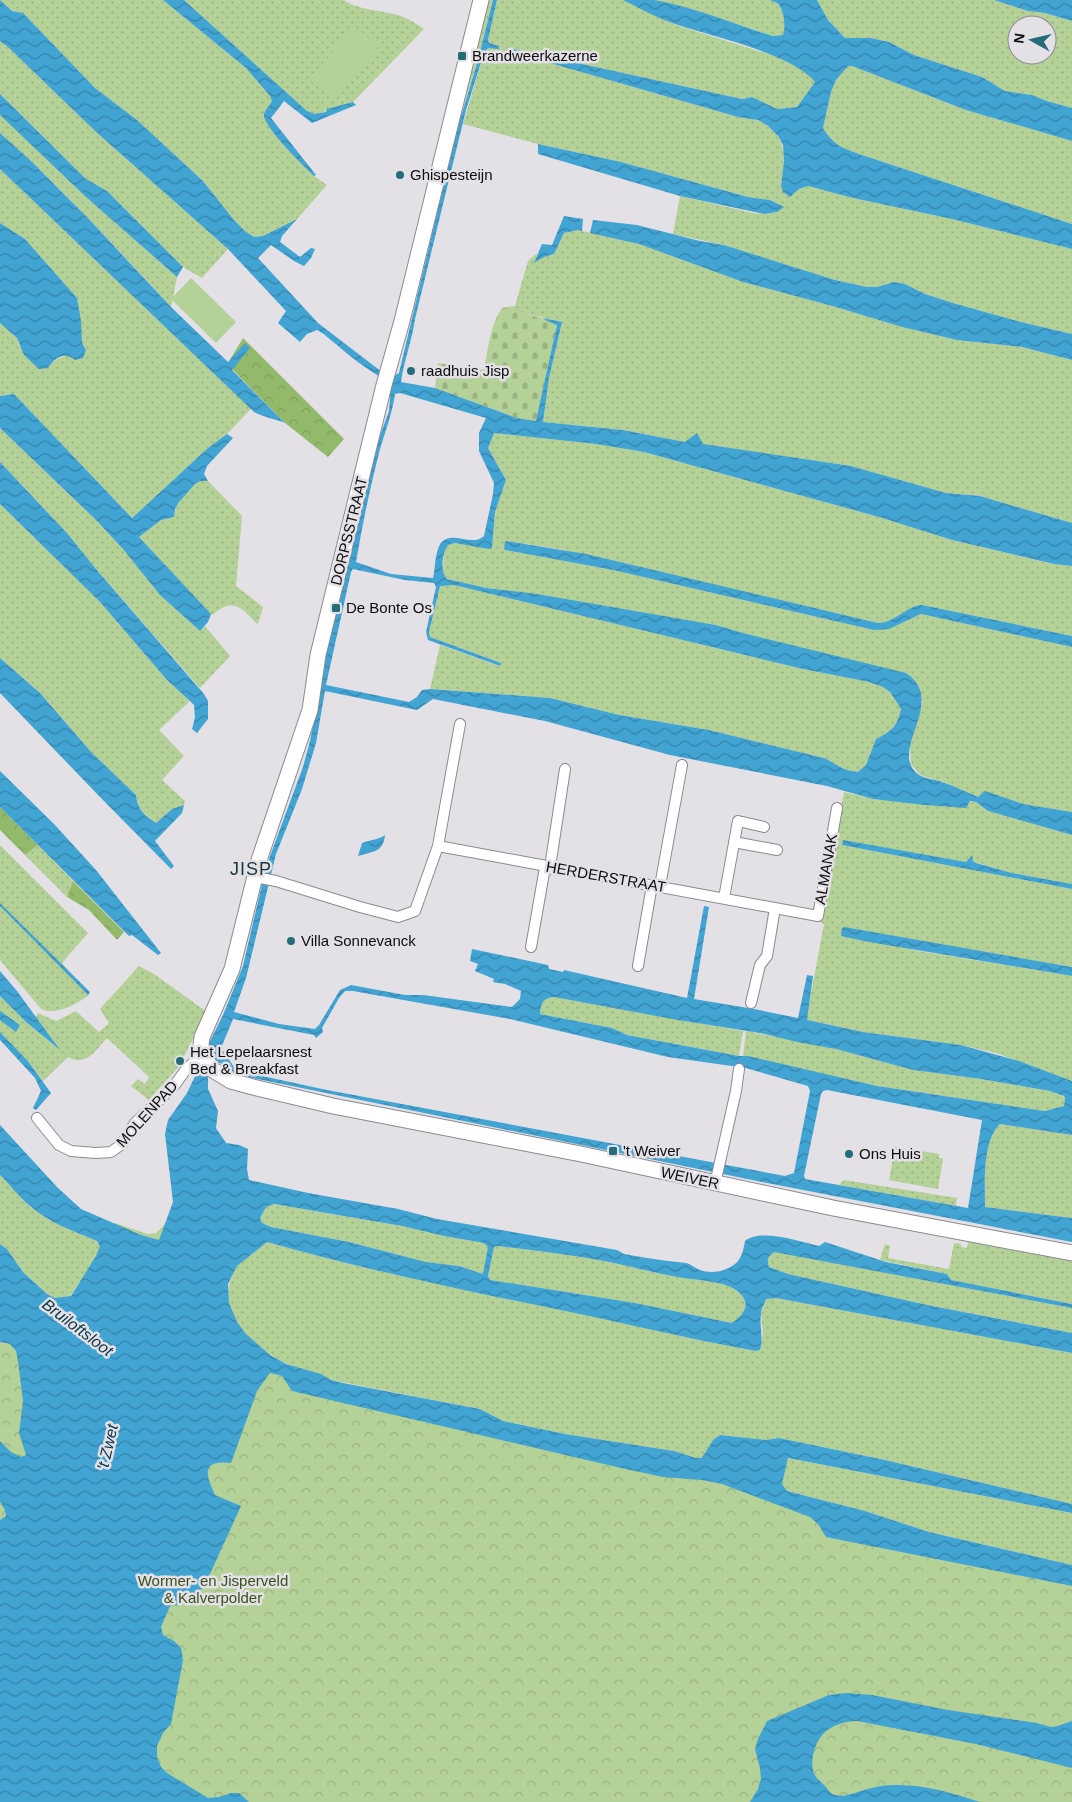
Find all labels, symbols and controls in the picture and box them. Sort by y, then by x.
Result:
north arrow [1007,15,1057,65]
text: N [1010,32,1028,44]
place label: Brandweerkazerne [472,47,598,64]
marker: Brandweerkazerne [456,50,468,62]
place label: Ghispesteijn [410,166,493,183]
marker: Ghispesteijn [394,169,406,181]
place label: raadhuis Jisp [421,362,509,379]
marker: raadhuis Jisp [405,365,417,377]
street label: DORPSSTRAAT [327,475,370,587]
place label: De Bonte Os [346,599,432,616]
marker: De Bonte Os [330,602,342,614]
street label: ALMANAK [811,832,840,906]
street label: HERDERSTRAAT [545,858,667,895]
district label: JISP [230,859,272,879]
place label: Villa Sonnevanck [301,932,416,949]
marker: Villa Sonnevanck [285,935,297,947]
place label: Het Lepelaarsnest Bed & Breakfast [190,1043,313,1077]
marker: Het Lepelaarsnest Bed & Breakfast [174,1055,186,1067]
street label: MOLENPAD [113,1077,181,1150]
place label: 't Weiver [623,1142,681,1159]
marker: 't Weiver [607,1145,619,1157]
place label: Ons Huis [859,1145,921,1162]
marker: Ons Huis [843,1148,855,1160]
street label: WEIVER [659,1163,721,1192]
water label: Bruiloftsloot [39,1295,117,1360]
water label: 't Zwet [94,1422,121,1472]
park label: Wormer- en Jisperveld & Kalverpolder [138,1572,288,1606]

